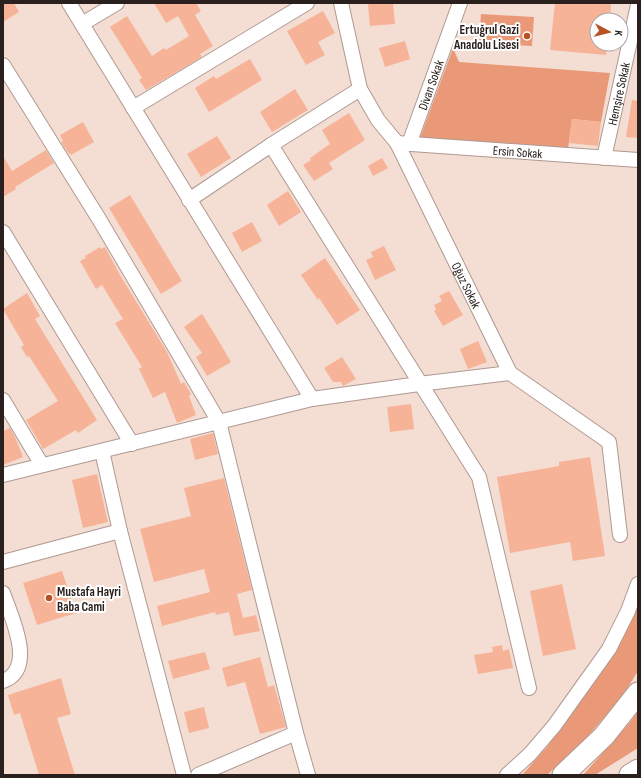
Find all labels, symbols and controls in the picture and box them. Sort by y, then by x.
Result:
north arrow [589,12,629,52]
place label: Ertuğrul Gazi Anadolu Lisesi [453,22,519,53]
text: K [612,30,625,37]
marker: Ertuğrul Gazi Anadolu Lisesi [522,31,532,41]
street label: Divan Sokak [415,58,448,112]
street label: Hemşire Sokak [605,61,634,127]
street label: Ersin Sokak [492,143,543,162]
street label: Oğuz Sokak [448,260,484,311]
place label: Mustafa Hayri Baba Cami [57,584,121,615]
marker: Mustafa Hayri Baba Cami [44,593,54,603]

